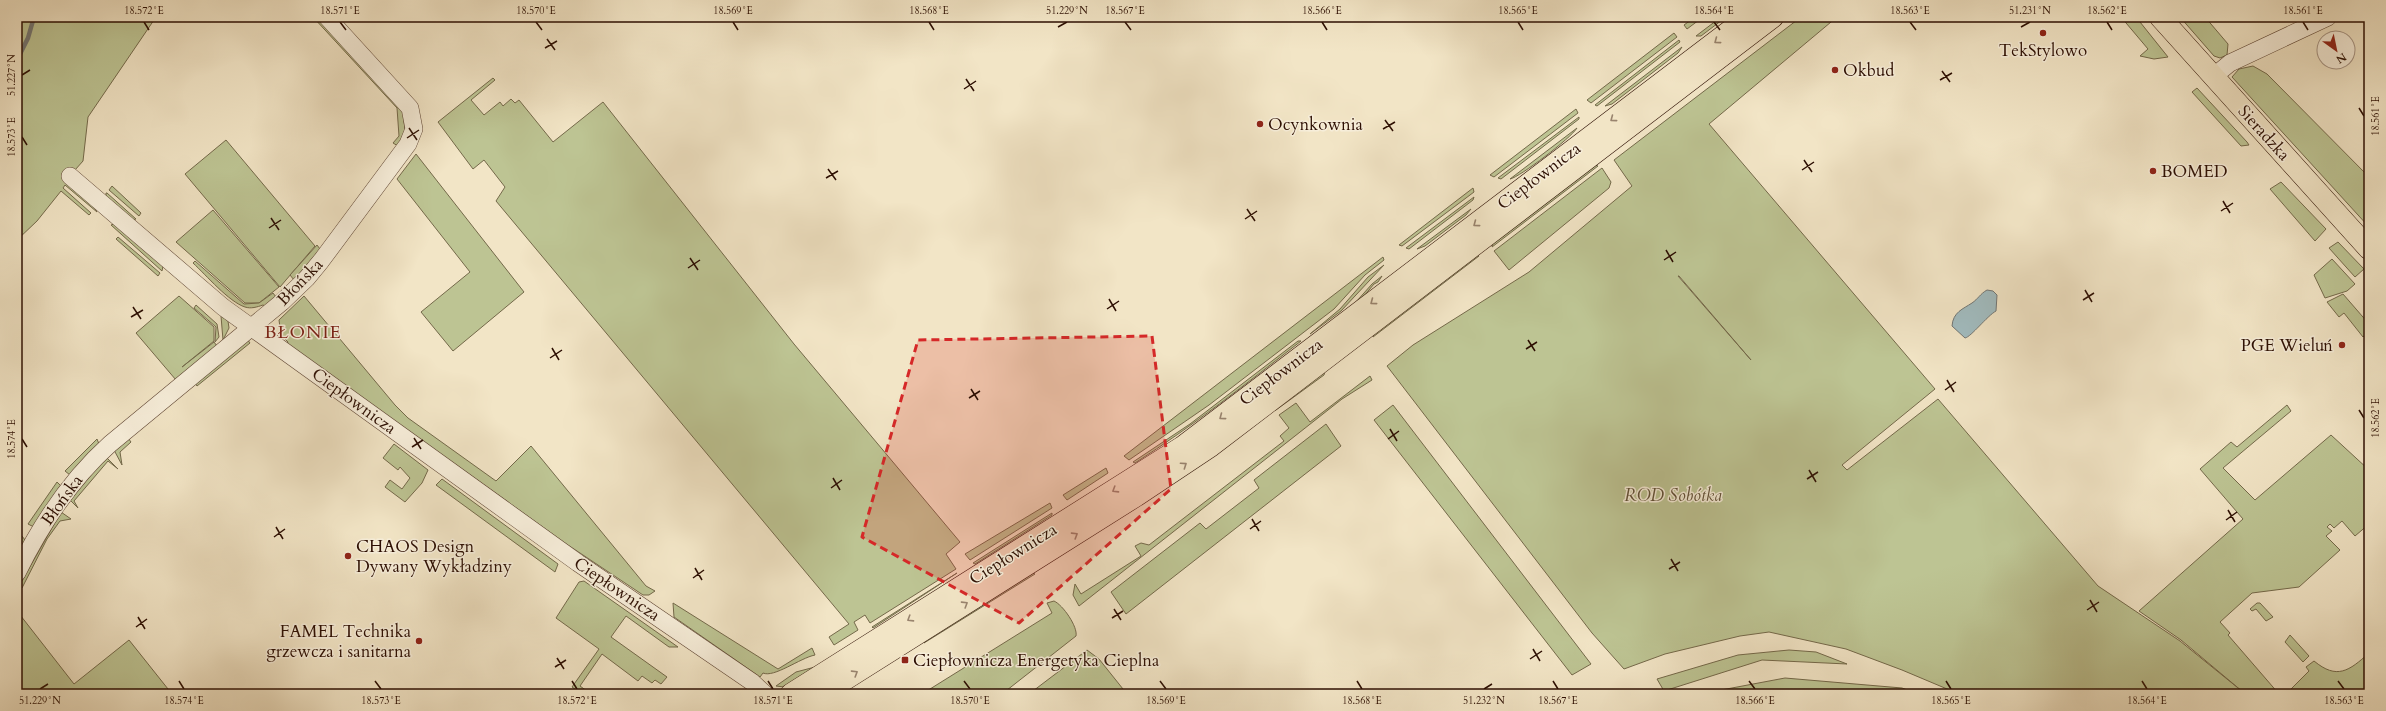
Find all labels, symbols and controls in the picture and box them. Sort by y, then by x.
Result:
text: 18.572°E [124,4,164,18]
text: 18.571°E [320,4,360,18]
text: 18.570°E [516,4,556,18]
text: 18.569°E [713,4,753,18]
text: 18.568°E [909,4,949,18]
text: 51.229°N [1046,4,1088,18]
text: 18.567°E [1105,4,1145,18]
text: 18.566°E [1302,4,1342,18]
text: 18.565°E [1498,4,1538,18]
text: 18.564°E [1694,4,1734,18]
text: 18.563°E [1890,4,1930,18]
text: 51.231°N [2009,4,2051,18]
text: 18.562°E [2087,4,2127,18]
text: 18.561°E [2283,4,2323,18]
marker: TekStylowo [2038,28,2048,38]
north arrow [2316,30,2356,70]
one-way arrow [1714,36,1721,43]
place label: TekStylowo [1999,39,2087,62]
text: N [2333,49,2349,67]
text: 51.227°N [5,54,19,96]
place label: Okbud [1843,59,1894,82]
marker: Okbud [1830,65,1840,75]
text: 18.561°E [2369,96,2383,136]
street label: Sieradzka [2233,100,2296,166]
place label: Ocynkownia [1268,113,1363,136]
one-way arrow [1611,115,1618,122]
text: 18.573°E [5,117,19,157]
marker: Ocynkownia [1255,119,1265,129]
street label: Ciepłownicza [1492,137,1586,215]
place label: BOMED [2161,160,2228,183]
marker: BOMED [2148,166,2158,176]
one-way arrow [1474,219,1481,226]
street label: Błońska [272,253,329,311]
one-way arrow [1370,297,1377,304]
district label: BŁONIE [264,320,342,345]
street label: Ciepłownicza [1234,333,1328,411]
place label: PGE Wieluń [2241,334,2334,357]
marker: PGE Wieluń [2337,340,2347,350]
street label: Ciepłownicza [307,363,401,440]
text: 18.562°E [2369,398,2383,438]
one-way arrow [1220,412,1227,419]
text: 18.574°E [5,419,19,459]
one-way arrow [1180,463,1187,470]
street label: Błońska [36,470,89,530]
park label: ROD Sobótka [1624,484,1722,507]
one-way arrow [1112,486,1119,493]
street label: Ciepłownicza [965,518,1062,590]
one-way arrow [1071,532,1078,540]
place label: CHAOS Design Dywany Wykładziny [356,535,512,578]
marker: CHAOS Design Dywany Wykładziny [343,551,353,561]
street label: Ciepłownicza [569,552,665,627]
one-way arrow [961,601,968,609]
one-way arrow [907,614,914,622]
place label: FAMEL Technika grzewcza i sanitarna [266,620,412,663]
marker: FAMEL Technika grzewcza i sanitarna [414,636,424,646]
place label: Ciepłownicza Energetyka Cieplna [913,649,1160,672]
marker: Ciepłownicza Energetyka Cieplna [900,655,910,665]
one-way arrow [851,670,858,678]
text: 51.229°N [19,694,61,708]
text: 18.574°E [164,694,204,708]
text: 18.573°E [361,694,401,708]
text: 18.572°E [557,694,597,708]
text: 18.571°E [753,694,793,708]
text: 18.570°E [950,694,990,708]
text: 18.569°E [1146,694,1186,708]
text: 18.568°E [1342,694,1382,708]
text: 51.232°N [1463,694,1505,708]
text: 18.567°E [1538,694,1578,708]
text: 18.566°E [1735,694,1775,708]
text: 18.565°E [1931,694,1971,708]
text: 18.564°E [2127,694,2167,708]
text: 18.563°E [2324,694,2364,708]

